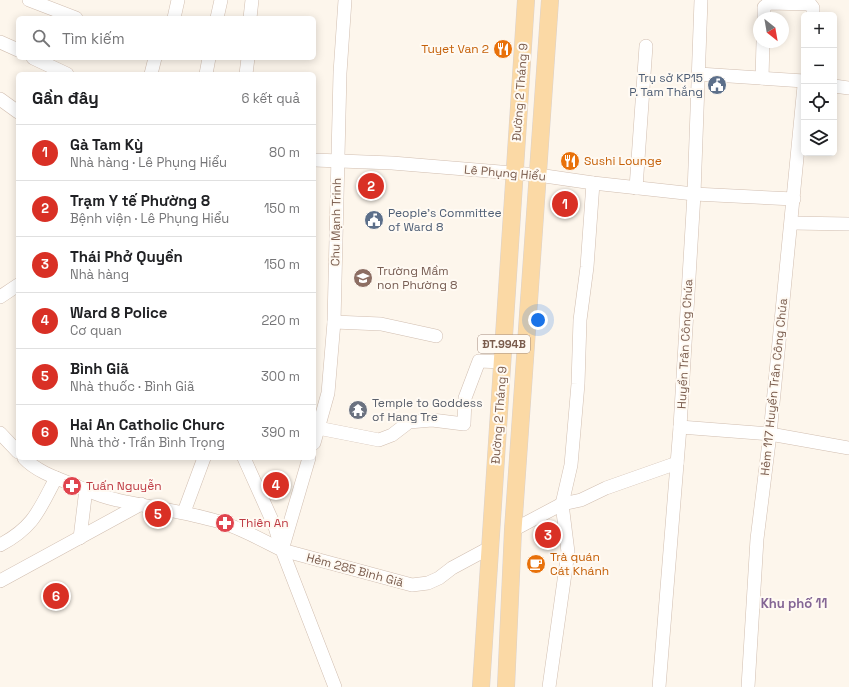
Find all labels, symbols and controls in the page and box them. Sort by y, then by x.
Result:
north arrow [753,12,789,48]
map controls [801,12,837,156]
button: + [801,12,837,48]
search box [16,16,316,60]
icon: search [30,27,52,49]
text: Tìm kiếm [62,29,125,48]
restaurant icon: Tuyet Van 2 [492,38,514,60]
place label: Tuyet Van 2 [421,41,489,57]
street label: Đường 2 Tháng 9 [509,43,531,141]
button: − [801,48,837,84]
place label: Trụ sở KP15 P. Tam Thắng [629,70,703,100]
public building icon: Trụ sở KP15 P. Tam Thắng [706,74,728,96]
button: locate [801,84,837,120]
text: Gần đây [32,87,99,109]
text: 6 kết quả [241,90,300,107]
button: layers [801,120,837,156]
text: Gà Tam Kỳ [70,135,143,154]
text: 1 [42,144,48,161]
text: 80 m [269,144,300,161]
restaurant icon: Sushi Lounge [559,150,581,172]
place label: Sushi Lounge [584,153,662,169]
text: Nhà hàng · Lê Phụng Hiểu [70,154,227,171]
street label: Lê Phụng Hiểu [463,161,547,185]
pin: 2 [358,171,384,201]
street label: Chu Mạnh Trinh [327,178,345,266]
pin: 1 [552,189,578,219]
text: Trạm Y tế Phường 8 [70,191,210,210]
text: 2 [41,200,49,217]
text: 150 m [264,200,300,217]
place label: People’s Committee of Ward 8 [388,205,502,235]
public building icon: People’s Committee of Ward 8 [363,209,385,231]
text: Bệnh viện · Lê Phụng Hiểu [70,210,229,227]
text: Thái Phở Quyền [70,247,183,266]
text: 3 [41,256,49,273]
text: 150 m [264,256,300,273]
place label: Trường Mầm non Phường 8 [377,263,458,293]
text: Nhà hàng [70,266,129,283]
school or university icon: Trường Mầm non Phường 8 [352,267,374,289]
street label: Huyền Trân Công Chúa [674,279,696,409]
street label: Hẻm 117 Huyền Trân Công Chúa [757,297,791,477]
text: Ward 8 Police [70,303,167,322]
your location [528,310,548,330]
text: 4 [41,312,49,329]
text: 220 m [261,312,300,329]
text: Cơ quan [70,322,122,339]
road number: ĐT.994B [478,335,530,353]
text: Bình Giã [70,359,129,378]
street label: Đường 2 Tháng 9 [488,366,510,464]
text: 5 [41,368,49,385]
text: 300 m [261,368,300,385]
text: Nhà thuốc · Bình Giã [70,378,194,395]
place label: Temple to Goddess of Hang Tre [372,395,482,425]
temple icon: Temple to Goddess of Hang Tre [347,399,369,421]
text: Hai An Catholic Churc [70,415,225,434]
text: 6 [41,424,49,441]
text: 390 m [261,424,300,441]
text: Nhà thờ · Trần Bình Trọng [70,434,225,451]
pin: 4 [263,470,289,500]
pharmacy icon: Tuấn Nguyễn [61,475,83,497]
place label: Tuấn Nguyễn [86,478,162,494]
pin: 5 [145,499,171,529]
pharmacy icon: Thiên An [214,512,236,534]
place label: Thiên An [239,515,289,531]
pin: 3 [535,520,561,550]
street label: Hẻm 285 Bình Giã [305,549,405,591]
place label: Trà quán Cát Khánh [550,549,609,579]
cafe icon: Trà quán Cát Khánh [525,553,547,575]
pin: 6 [43,581,69,611]
district label: Khu phố 11 [761,595,827,612]

